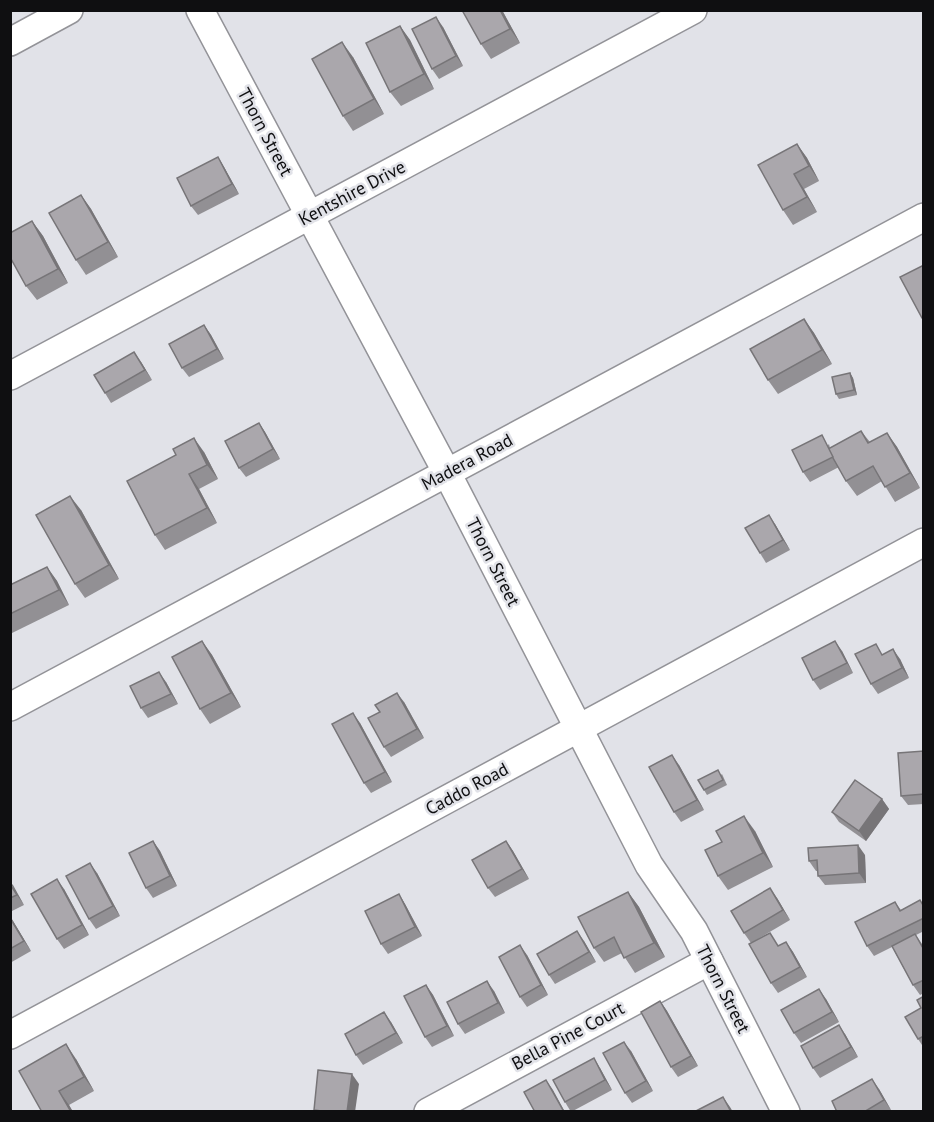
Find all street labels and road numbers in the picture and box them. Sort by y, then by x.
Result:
street label: Thorn Street [233,84,298,180]
street label: Kentshire Drive [294,155,409,230]
street label: Madera Road [417,428,516,495]
street label: Thorn Street [461,514,526,610]
street label: Caddo Road [421,757,512,820]
street label: Thorn Street [691,941,756,1037]
street label: Bella Pine Court [507,996,628,1075]

